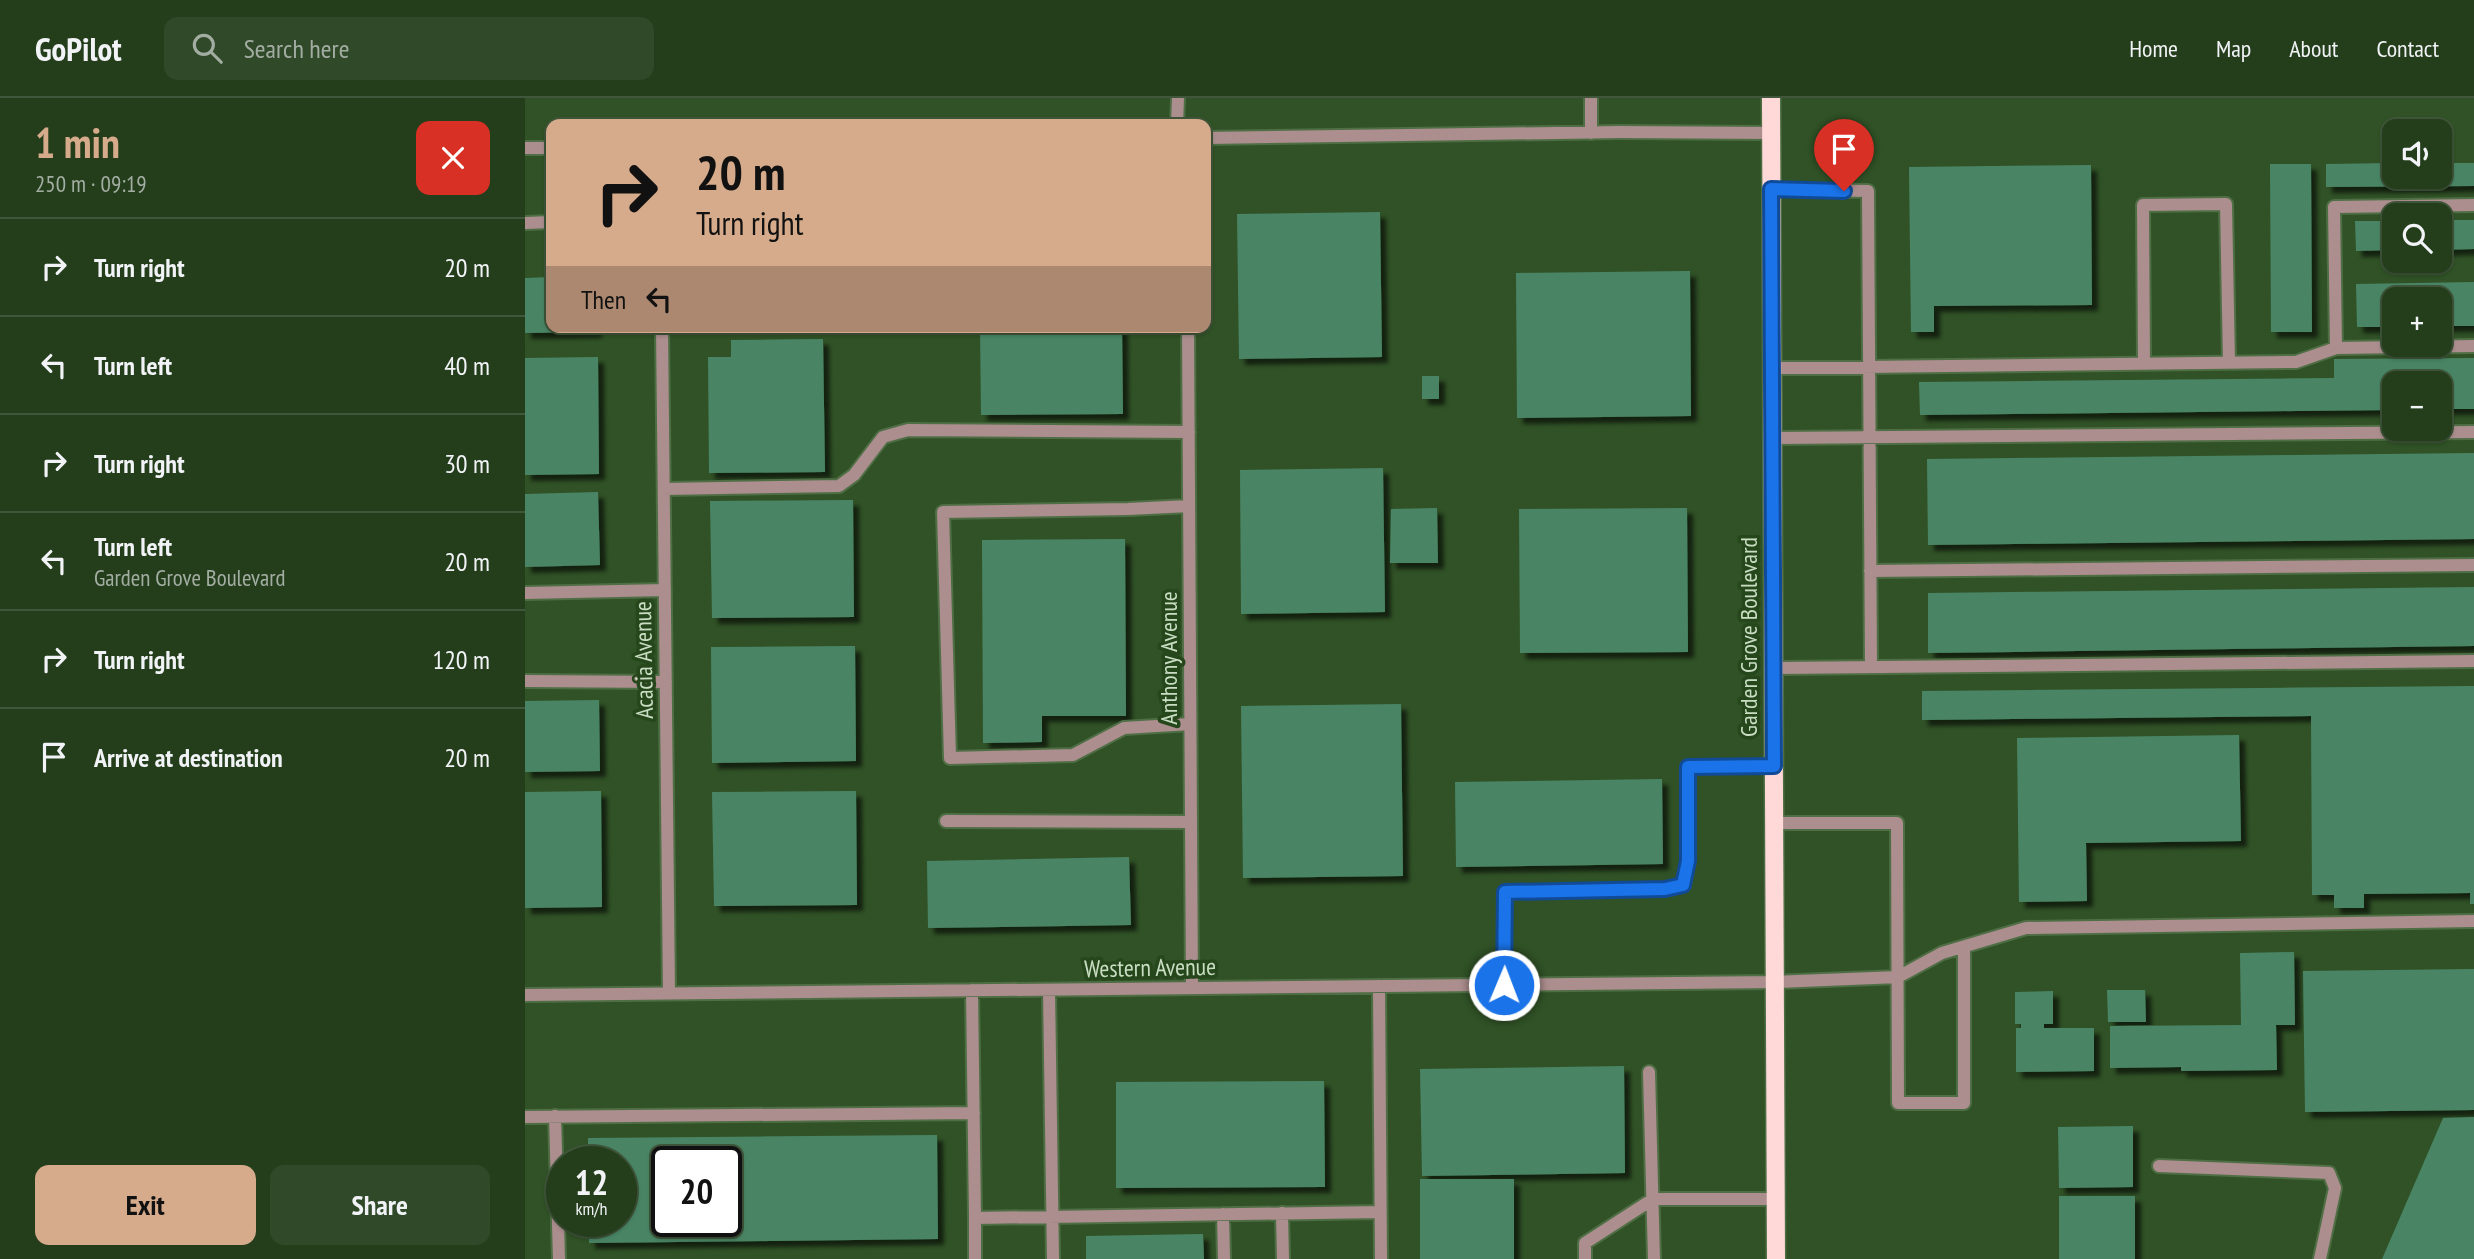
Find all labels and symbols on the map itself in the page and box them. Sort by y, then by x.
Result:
pin [1814,119,1874,191]
street label: Garden Grove Boulevard [1733,537,1764,737]
street label: Anthony Avenue [1153,591,1184,725]
street label: Acacia Avenue [627,601,660,719]
position arrow [1467,948,1541,1022]
street label: Western Avenue [1084,951,1216,984]
speed limit sign: 20 [651,1146,742,1237]

